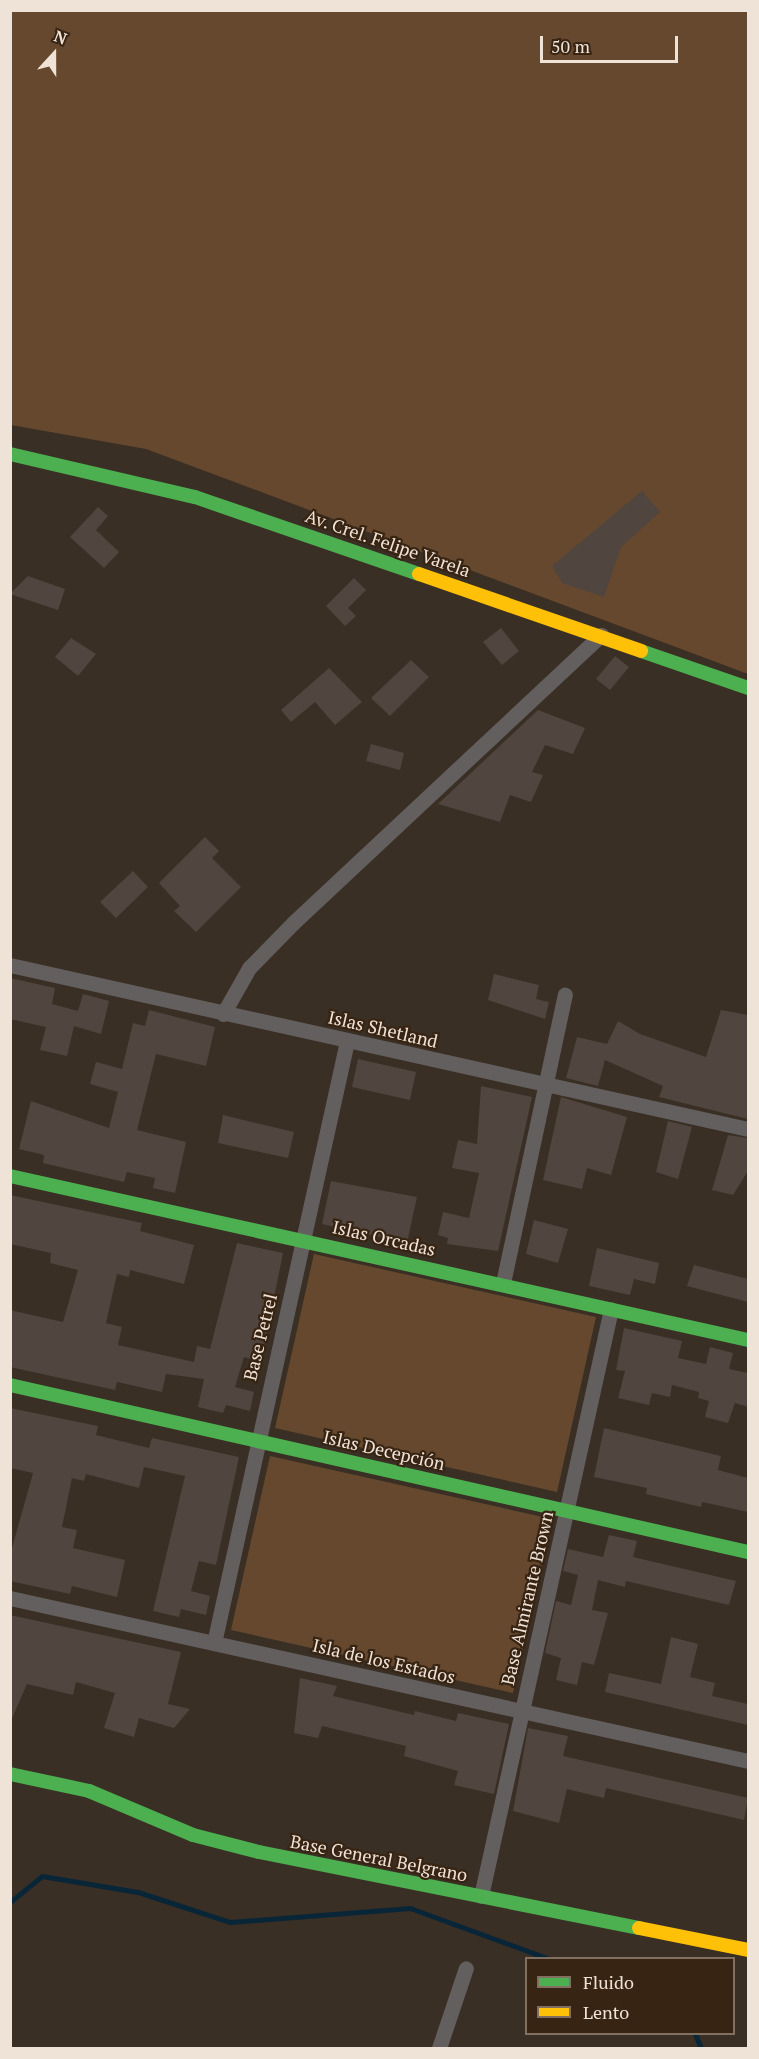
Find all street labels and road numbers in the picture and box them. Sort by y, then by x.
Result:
street label: Av. Crel. Felipe Varela [302,504,474,582]
street label: Islas Shetland [326,1006,440,1052]
street label: Islas Orcadas [330,1216,438,1260]
street label: Base Petrel [239,1291,281,1383]
street label: Islas Decepción [321,1425,447,1475]
street label: Base Almirante Brown [496,1509,558,1687]
street label: Isla de los Estados [311,1634,457,1688]
street label: Base General Belgrano [289,1830,469,1886]

